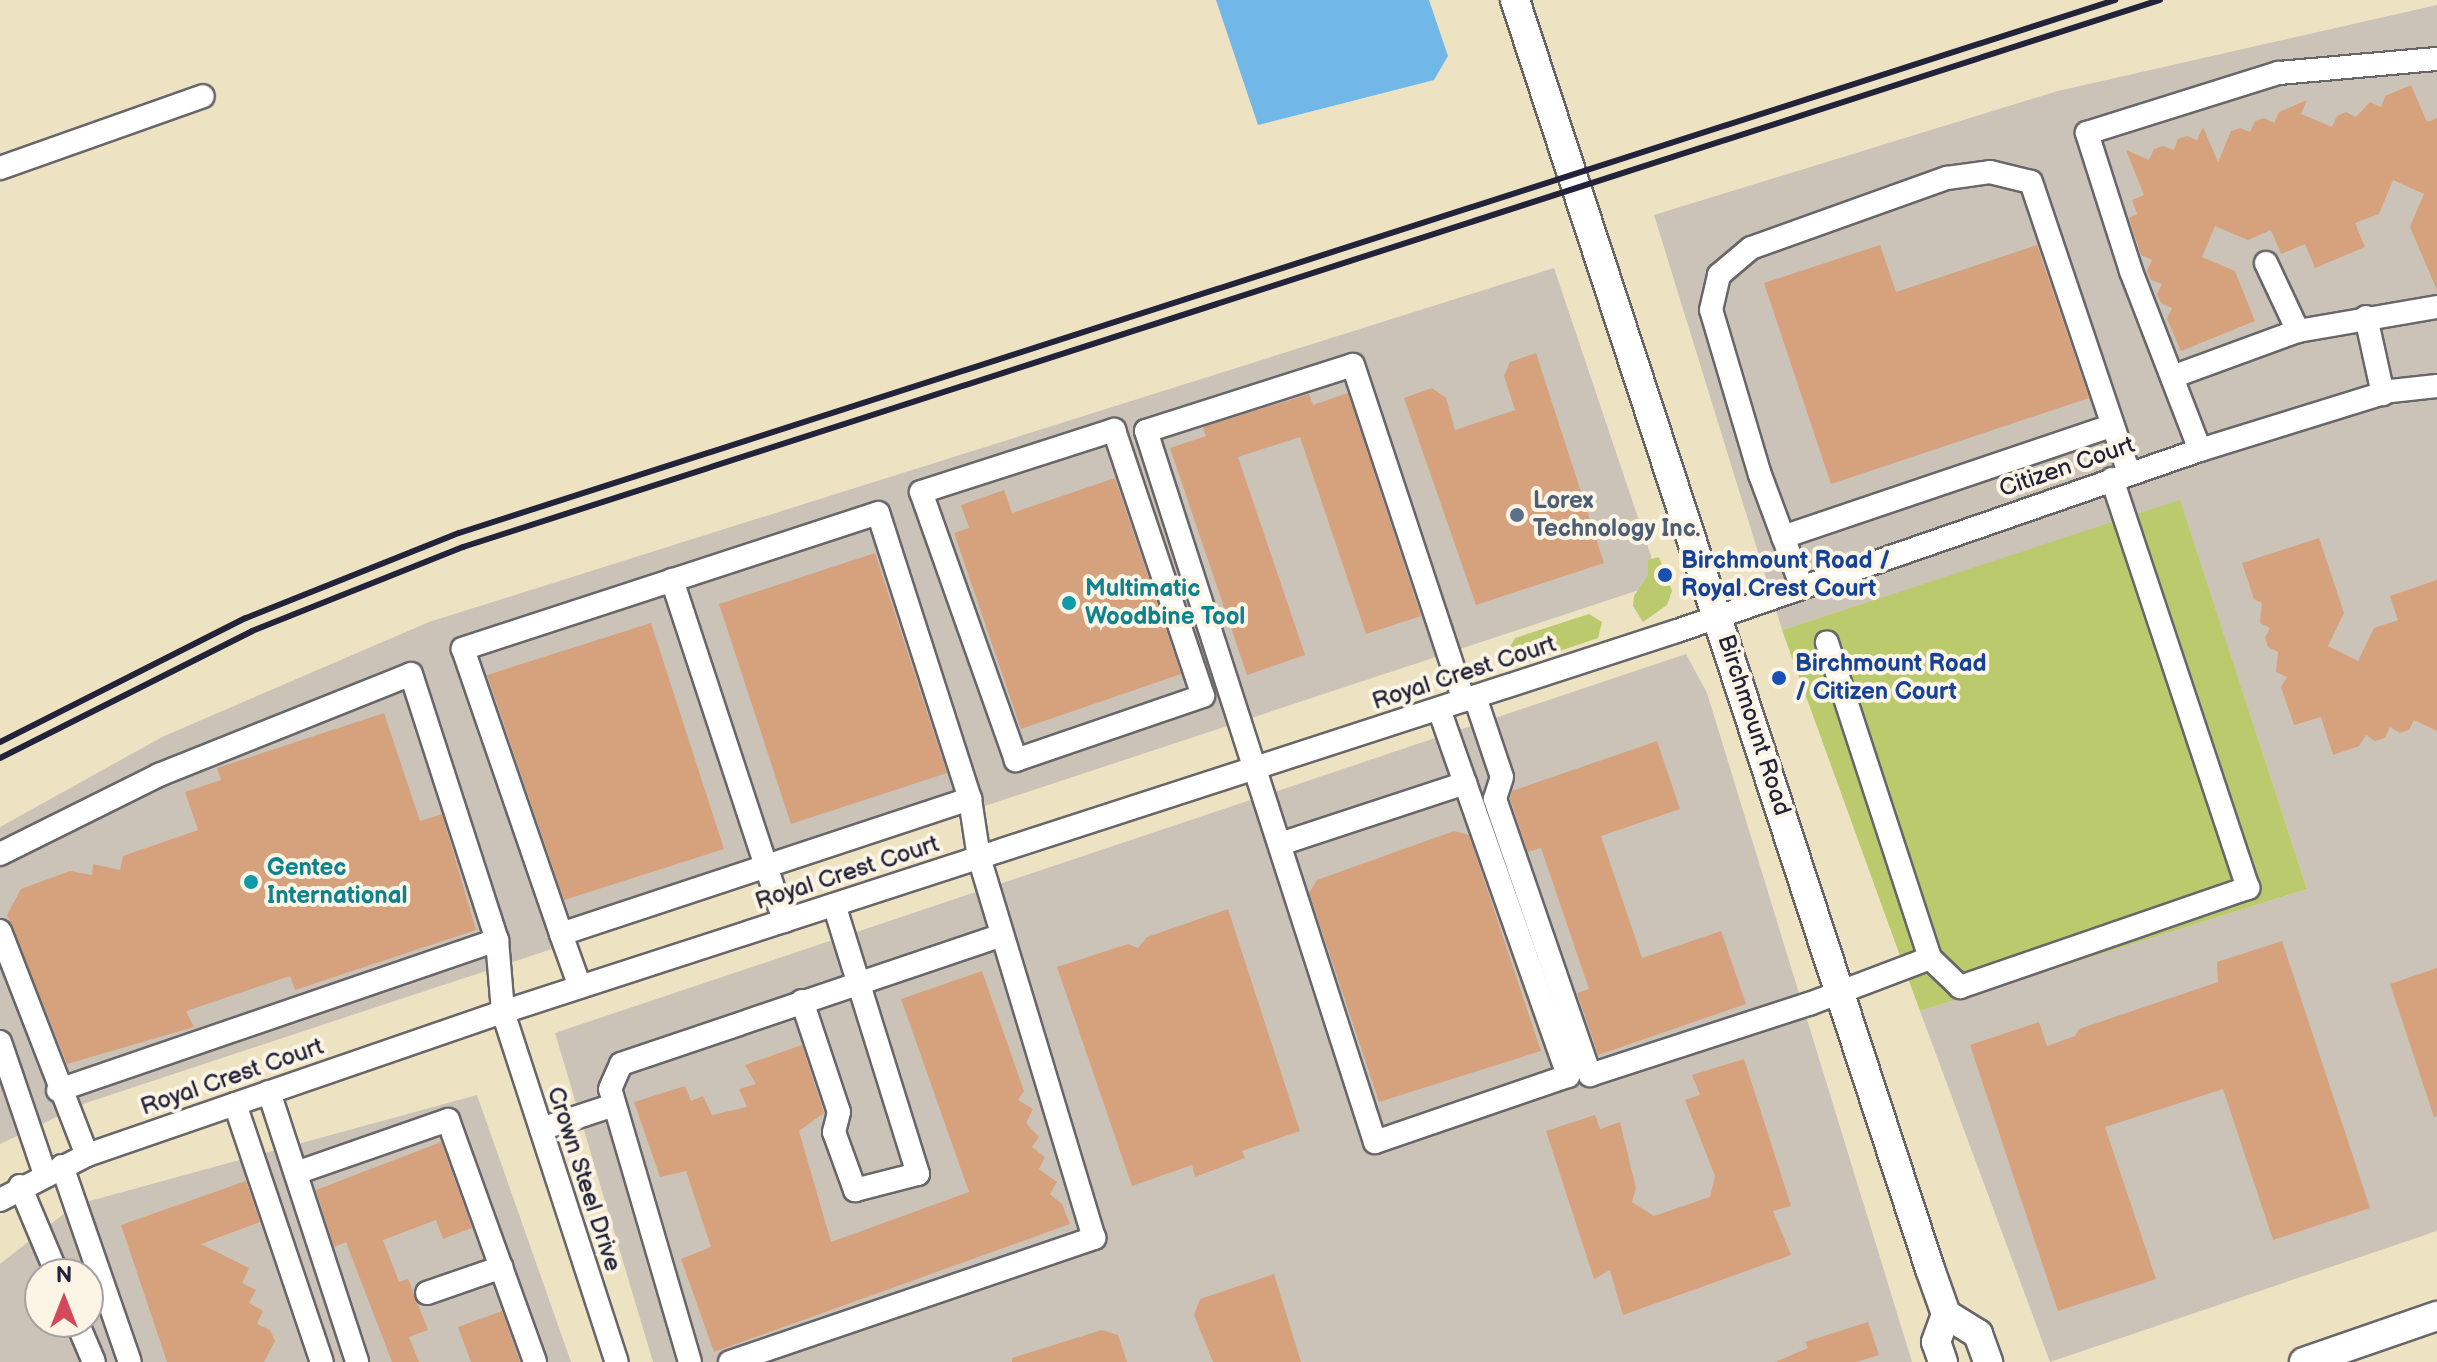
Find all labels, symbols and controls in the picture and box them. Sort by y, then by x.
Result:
street label: Citizen Court [1996,430,2138,504]
place label: Lorex Technology Inc. [1533,487,1701,543]
marker: Lorex Technology Inc. [1508,506,1526,524]
place label: Birchmount Road / Royal Crest Court [1681,547,1890,603]
marker: Birchmount Road / Royal Crest Court [1656,566,1674,584]
place label: Multimatic Woodbine Tool [1085,575,1245,631]
marker: Multimatic Woodbine Tool [1060,594,1078,612]
street label: Royal Crest Court [1369,630,1559,716]
street label: Birchmount Road [1711,631,1797,819]
place label: Birchmount Road / Citizen Court [1795,650,1986,706]
marker: Birchmount Road / Citizen Court [1770,669,1788,687]
street label: Royal Crest Court [752,830,942,916]
place label: Gentec International [267,854,408,910]
marker: Gentec International [242,873,260,891]
street label: Royal Crest Court [137,1032,327,1122]
street label: Crown Steel Drive [541,1083,627,1275]
north arrow [24,1258,104,1338]
text: N [56,1262,72,1289]

